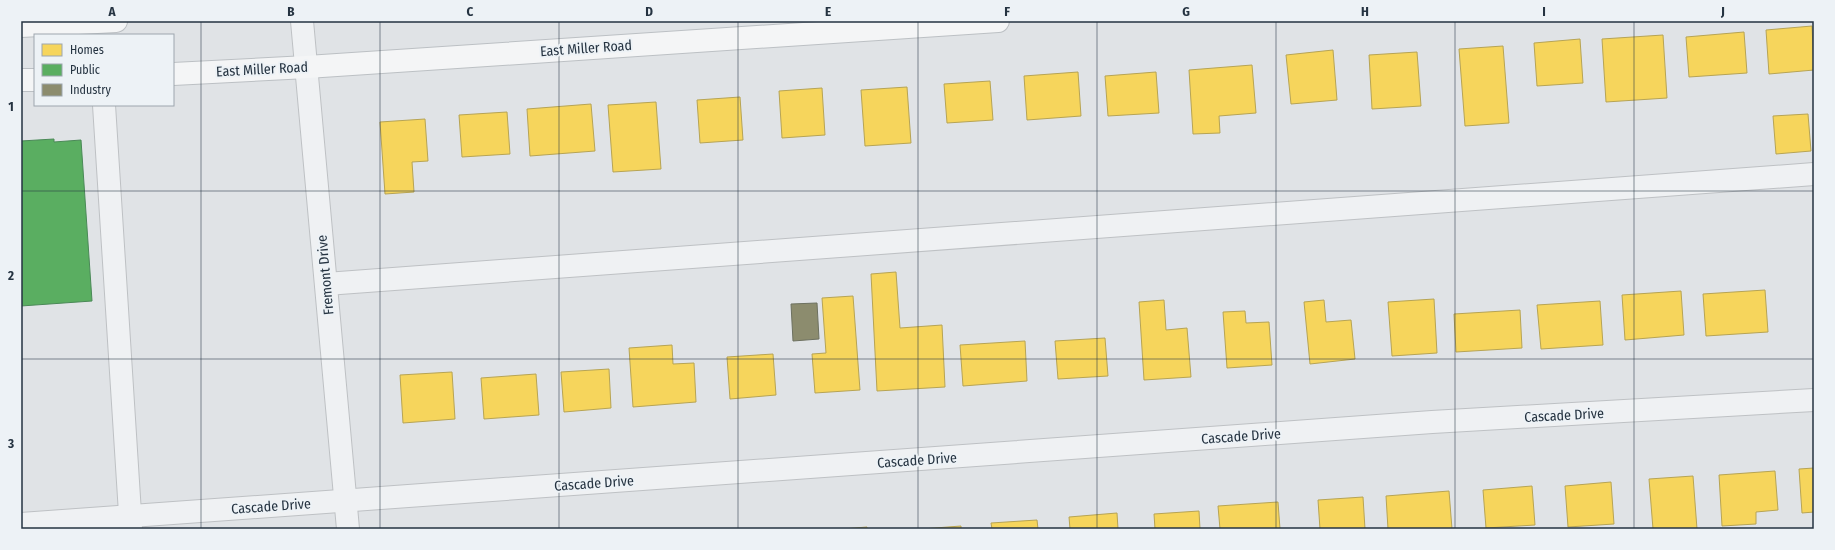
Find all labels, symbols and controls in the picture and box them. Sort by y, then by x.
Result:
text: A [107,4,116,19]
text: B [287,4,295,19]
text: C [467,4,474,19]
text: D [645,4,653,19]
text: E [825,4,831,19]
text: F [1004,4,1010,19]
text: G [1182,4,1190,19]
text: H [1361,4,1369,19]
text: I [1542,4,1546,19]
text: J [1720,4,1725,19]
legend [34,34,174,106]
street label: East Miller Road [540,37,632,60]
text: Homes [70,43,104,57]
street label: East Miller Road [216,59,308,80]
text: Public [70,63,100,77]
text: Industry [70,83,111,97]
text: 1 [8,99,14,114]
street label: Fremont Drive [314,234,337,316]
text: 2 [7,268,14,283]
street label: Cascade Drive [1524,405,1604,426]
street label: Cascade Drive [1201,425,1281,448]
text: 3 [7,436,14,451]
street label: Cascade Drive [877,449,957,472]
street label: Cascade Drive [554,472,634,495]
street label: Cascade Drive [231,495,311,518]

